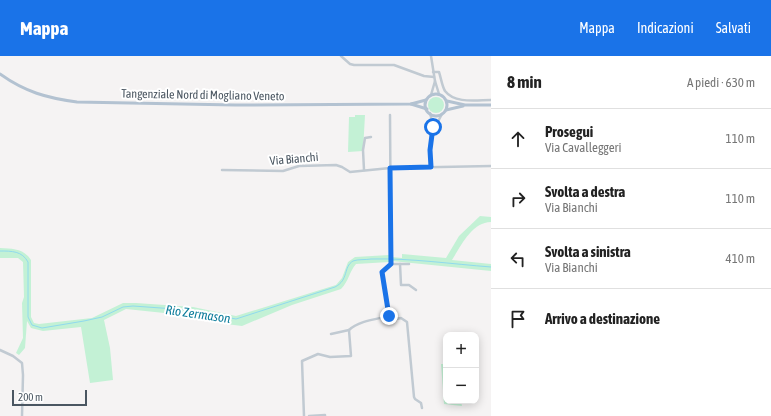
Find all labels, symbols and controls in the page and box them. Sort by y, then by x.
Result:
text: Mappa [20,17,68,39]
text: Mappa [579,20,615,36]
text: Indicazioni [637,20,694,36]
text: Salvati [716,20,751,36]
text: 8 min [507,72,542,92]
text: A piedi · 630 m [687,75,755,90]
street label: Tangenziale Nord di Mogliano Veneto [121,87,285,103]
route start [424,118,442,136]
text: Prosegui [545,123,593,140]
icon: ahead [507,128,529,150]
text: 110 m [726,131,755,146]
text: Via Cavalleggeri [545,140,621,155]
street label: Via Bianchi [269,150,319,168]
text: Svolta a destra [545,183,625,200]
icon: right [507,188,529,210]
text: 110 m [726,191,755,206]
text: Via Bianchi [545,200,598,215]
text: Svolta a sinistra [545,243,631,260]
icon: left [507,248,529,270]
text: 410 m [726,251,755,266]
text: Via Bianchi [545,260,598,275]
water label: Rio Zermason [165,302,232,326]
route end [380,307,398,325]
icon: arrive [507,308,529,330]
text: Arrivo a destinazione [545,310,660,327]
map controls [443,332,479,404]
button: + [443,332,479,368]
button: − [443,368,479,404]
scale bar [12,388,87,407]
text: 200 m [18,391,43,403]

